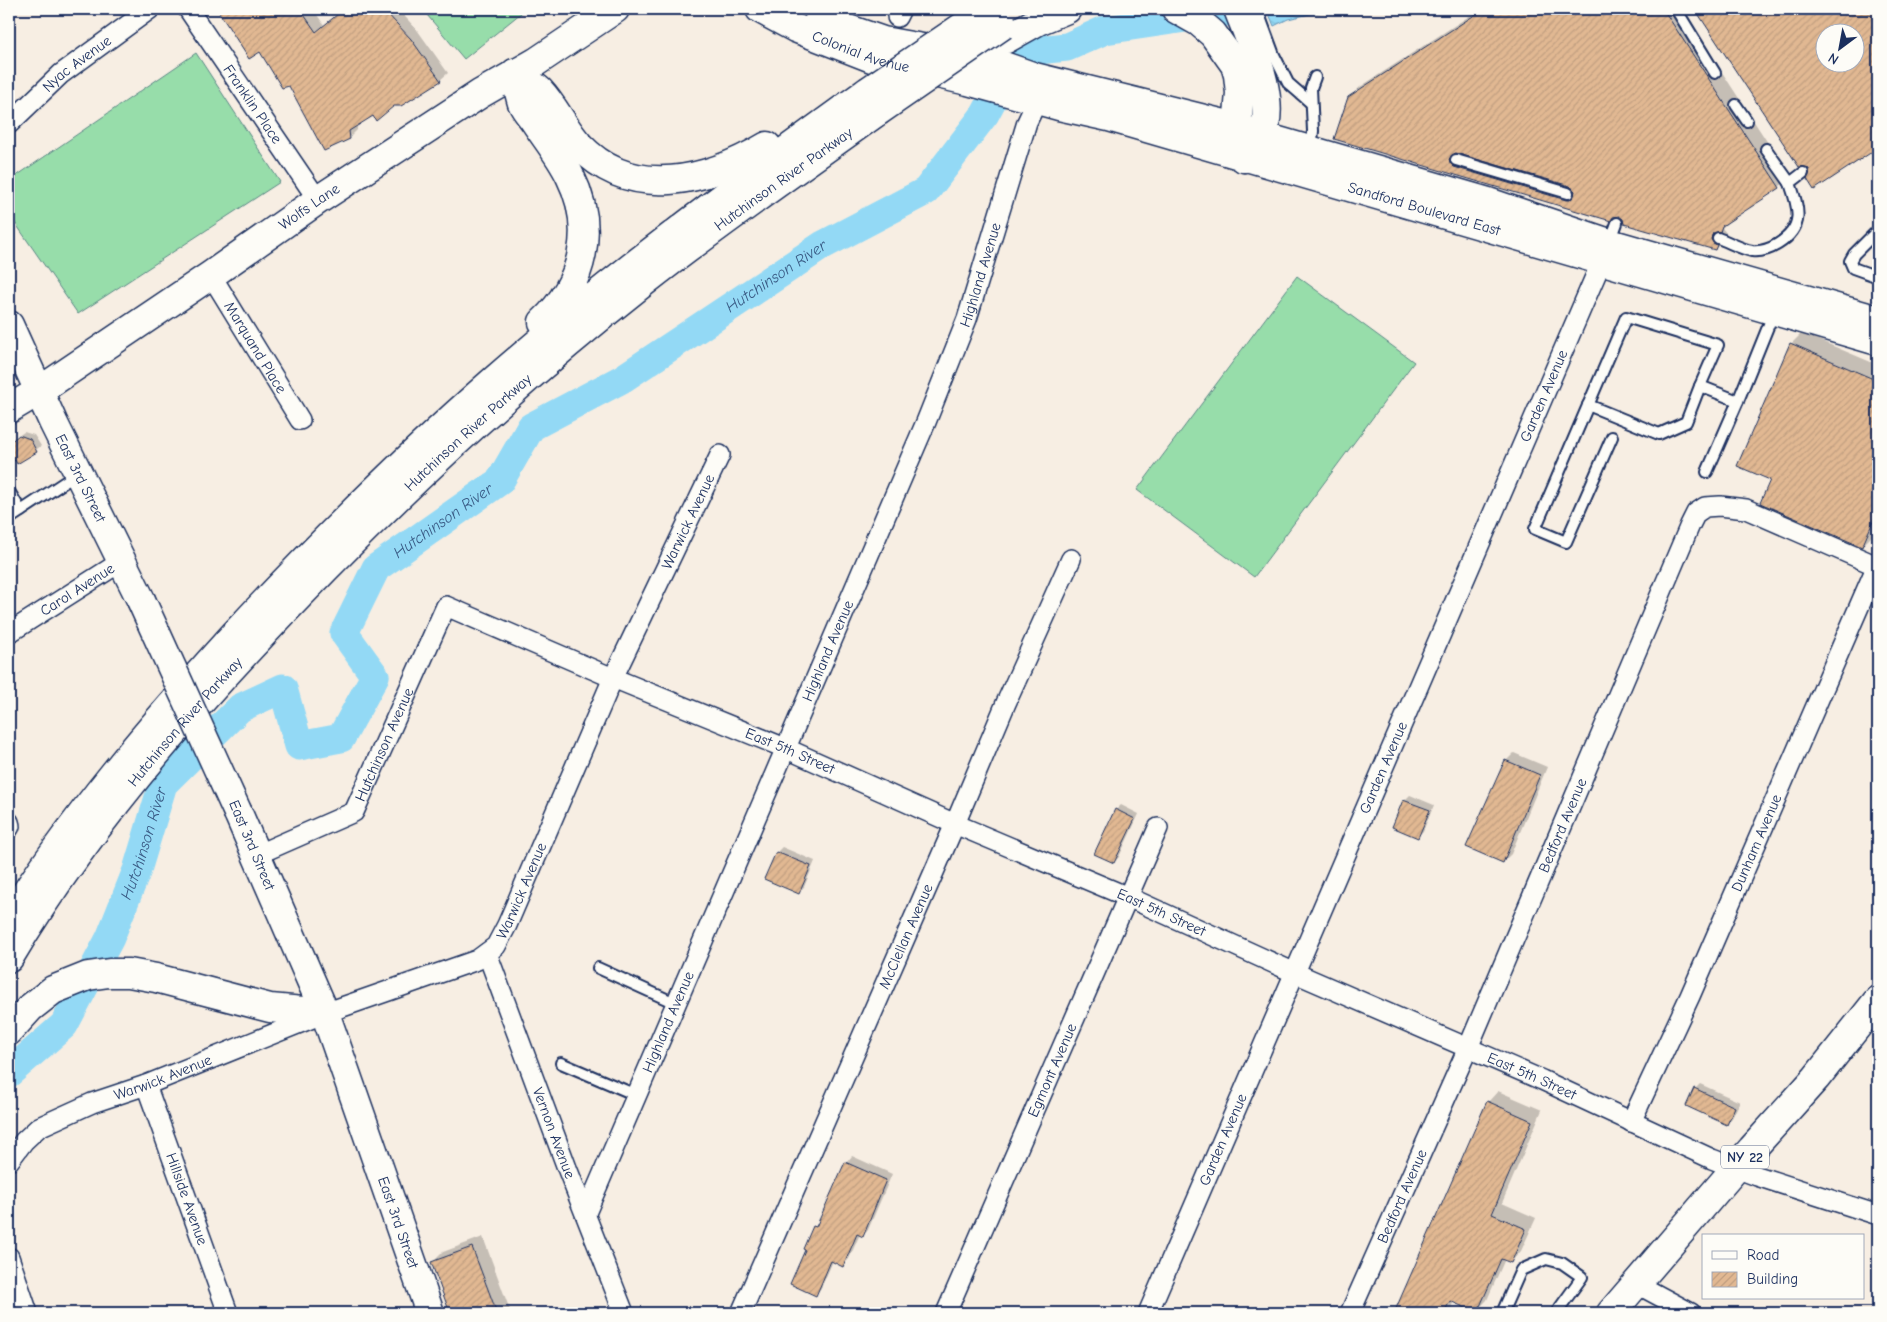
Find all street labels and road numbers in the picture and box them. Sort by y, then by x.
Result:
street label: Colonial Avenue [810,27,912,76]
street label: Nyac Avenue [39,31,115,96]
street label: Franklin Place [219,61,286,148]
street label: Hutchinson River Parkway [711,123,856,235]
street label: Sandford Boulevard East [1346,178,1503,240]
street label: Wolfs Lane [275,179,343,234]
street label: Highland Avenue [956,220,1005,330]
street label: Marquand Place [220,298,291,397]
street label: Garden Avenue [1516,346,1572,444]
street label: Hutchinson River Parkway [401,370,535,495]
street label: East 3rd Street [51,431,110,526]
street label: Warwick Avenue [658,471,719,572]
street label: Carol Avenue [37,559,118,620]
street label: Highland Avenue [798,597,858,704]
street label: Hutchinson River Parkway [124,653,246,790]
street label: Hutchinson Avenue [351,684,418,804]
street label: Garden Avenue [1356,718,1411,816]
street label: East 5th Street [743,724,838,778]
street label: Bedford Avenue [1535,775,1591,875]
street label: Dunham Avenue [1727,791,1786,894]
street label: East 3rd Street [225,797,279,893]
street label: Warwick Avenue [492,839,550,942]
street label: McClellan Avenue [875,881,937,992]
street label: East 5th Street [1114,884,1209,941]
street label: Highland Avenue [638,968,698,1075]
street label: Egmont Avenue [1024,1020,1081,1120]
street label: East 5th Street [1485,1048,1580,1104]
street label: Warwick Avenue [112,1050,215,1104]
street label: Vernon Avenue [529,1085,579,1182]
street label: Garden Avenue [1195,1090,1251,1188]
street label: Bedford Avenue [1373,1146,1431,1246]
road number: NY 22 [1721,1146,1769,1168]
street label: Hillside Avenue [162,1150,212,1248]
street label: East 3rd Street [374,1174,423,1271]

